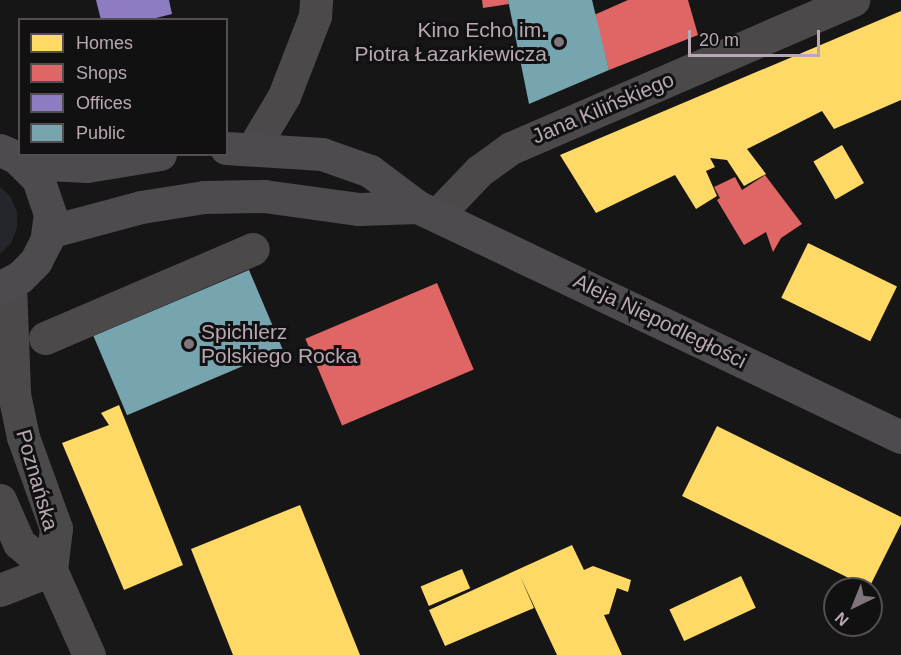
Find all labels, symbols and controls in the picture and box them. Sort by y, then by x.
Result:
place label: Kino Echo im. Piotra Łazarkiewicza [354,17,547,67]
legend [18,18,228,156]
scale bar [691,18,823,56]
text: 20 m [699,30,739,50]
text: Homes [76,33,133,53]
marker: Kino Echo im. Piotra Łazarkiewicza [552,35,566,49]
text: Shops [76,63,127,83]
street label: Jana Kilińskiego [528,67,678,149]
text: Offices [76,93,132,113]
text: Public [76,123,125,143]
street label: Aleja Niepodległości [569,268,751,374]
place label: Spichlerz Polskiego Rocka [201,319,357,369]
marker: Spichlerz Polskiego Rocka [182,337,196,351]
street label: Poznańska [11,427,63,533]
north arrow [823,577,883,637]
text: N [832,609,852,629]

